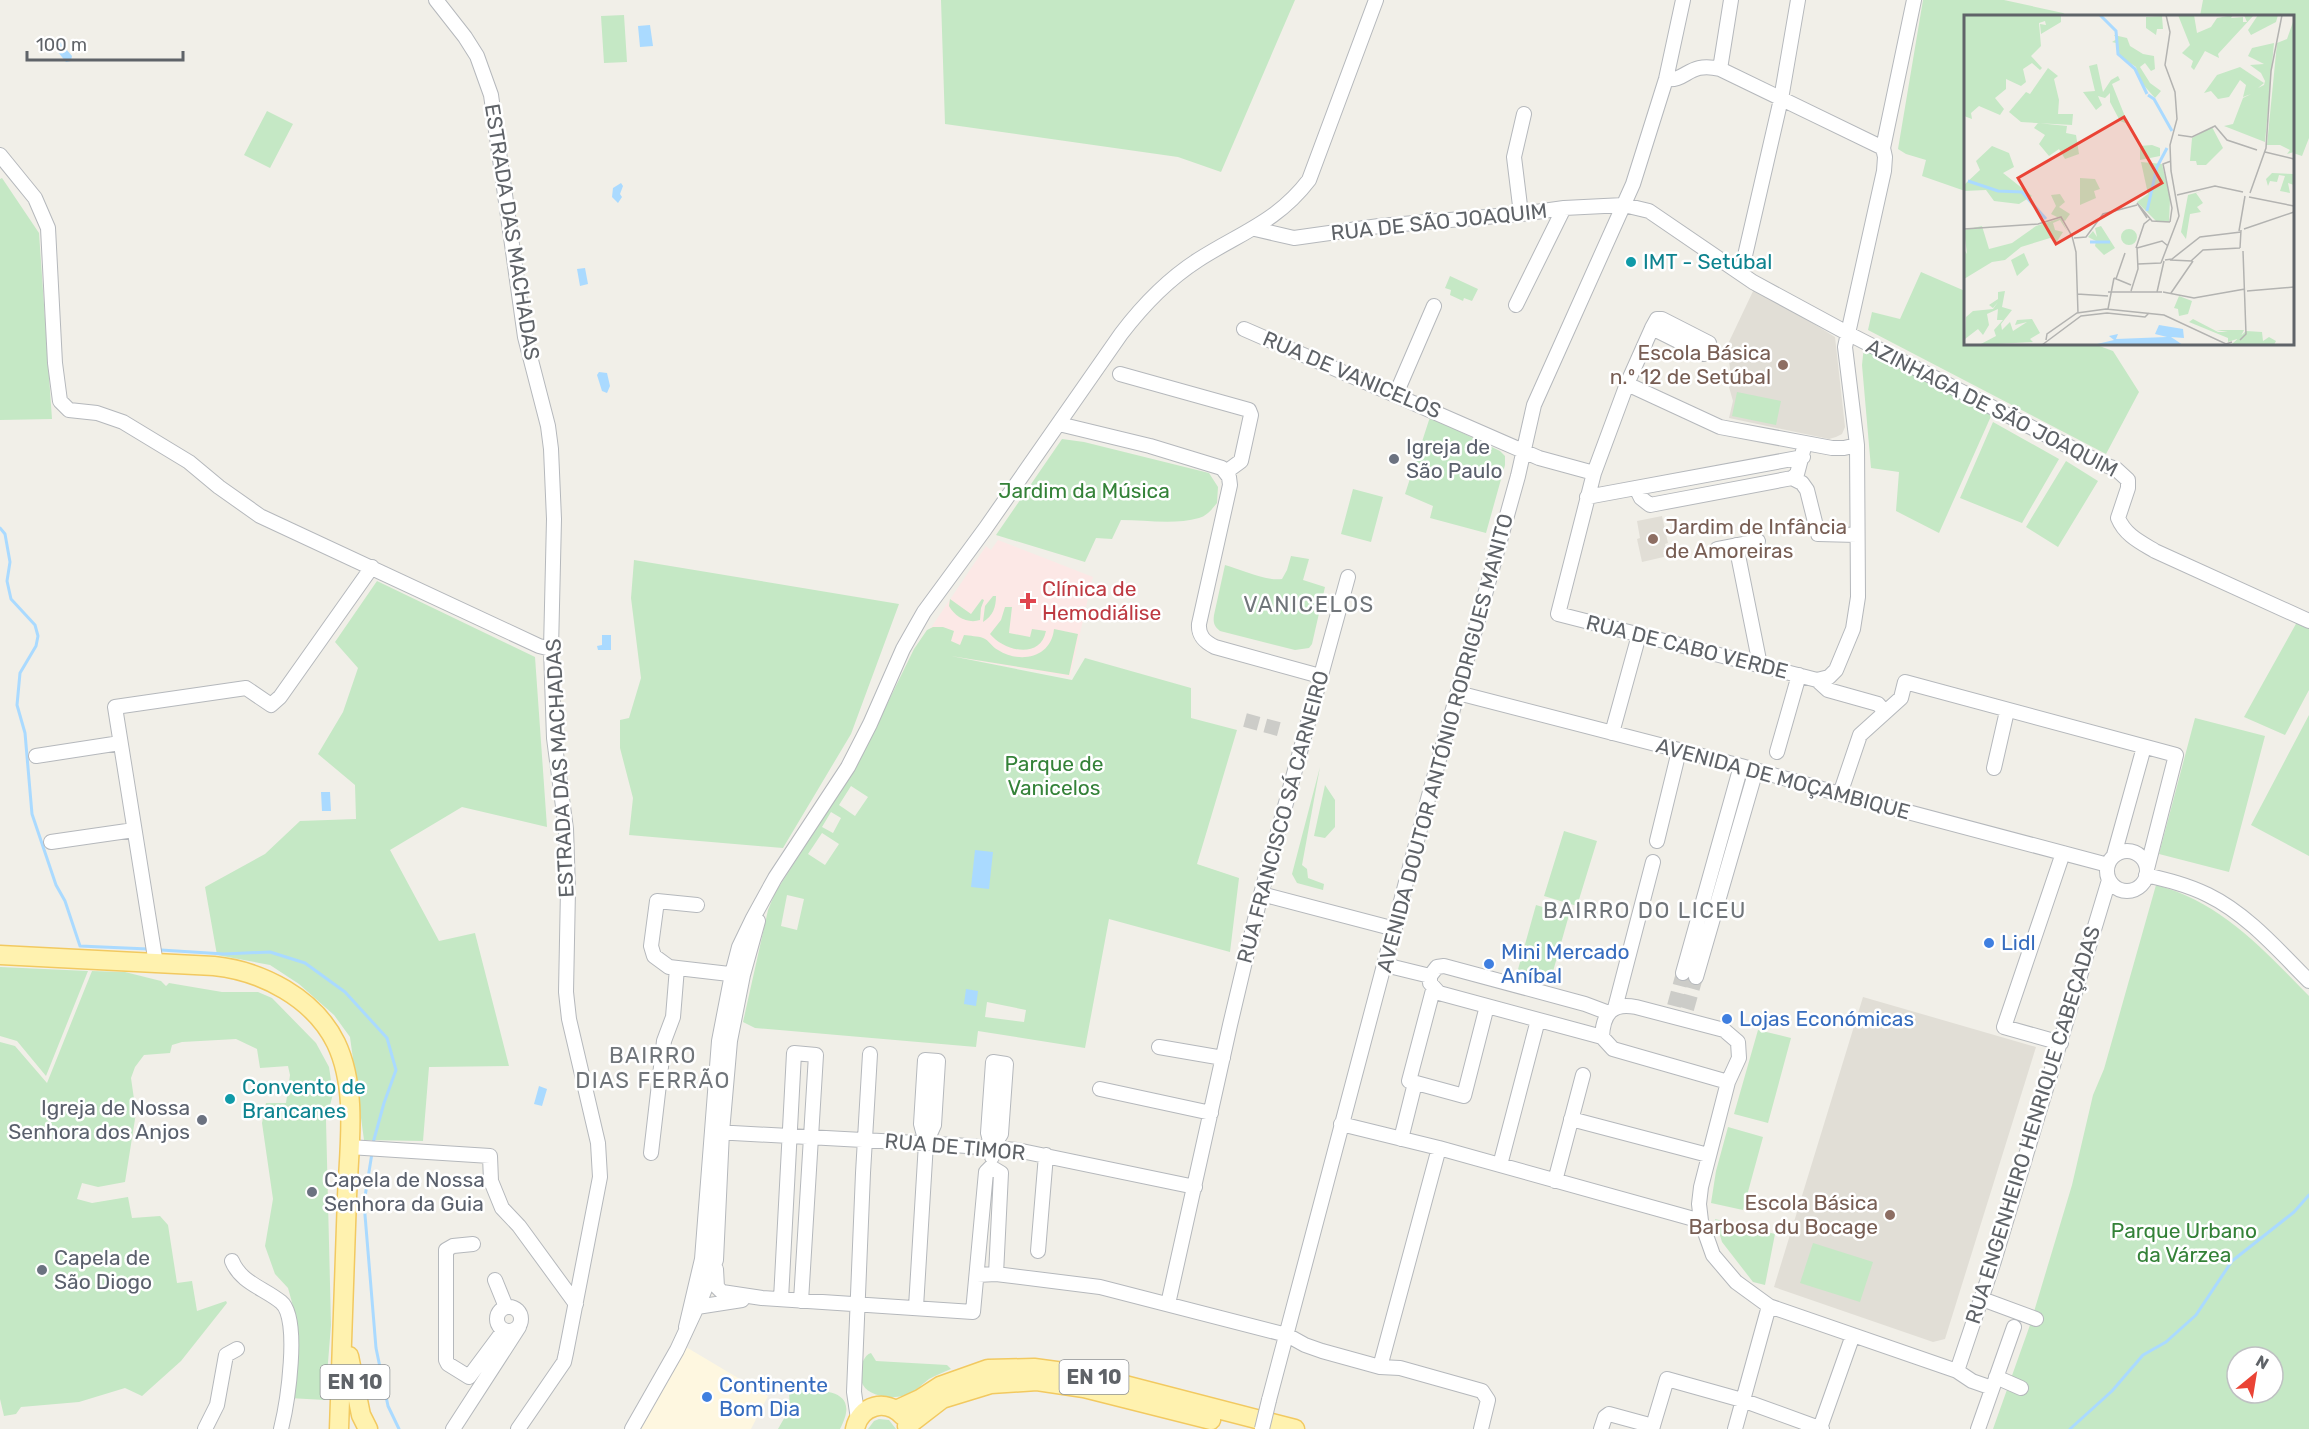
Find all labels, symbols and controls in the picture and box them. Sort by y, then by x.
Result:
inset map [1964,15,2294,345]
scale bar [27,24,183,62]
text: 100 m [36,34,87,56]
street label: ESTRADA DAS MACHADAS [480,102,545,362]
street label: RUA DE SÃO JOAQUIM [1329,198,1548,245]
place label: IMT - Setúbal [1643,249,1772,274]
marker: IMT - Setúbal [1624,255,1638,269]
street label: RUA DE VANICELOS [1259,326,1445,423]
street label: AZINHAGA DE SÃO JOAQUIM [1862,333,2122,482]
place label: Escola Básica n.º 12 de Setúbal [1610,340,1771,389]
marker: Escola Básica n.º 12 de Setúbal [1776,358,1790,372]
place label: Igreja de São Paulo [1406,434,1503,483]
marker: Igreja de São Paulo [1387,452,1401,466]
park label: Jardim da Música [998,478,1170,503]
street label: AVENIDA DOUTOR ANTÓNIO RODRIGUES MANITO [1371,511,1518,975]
place label: Jardim de Infância de Amoreiras [1665,514,1847,563]
marker: Jardim de Infância de Amoreiras [1646,532,1660,546]
place label: Clínica de Hemodiálise [1042,576,1161,625]
district label: VANICELOS [1243,591,1375,618]
marker: Clínica de Hemodiálise [1019,592,1037,610]
street label: RUA DE CABO VERDE [1583,609,1791,684]
street label: ESTRADA DAS MACHADAS [540,638,579,898]
street label: RUA FRANCISCO SÁ CARNEIRO [1231,668,1334,966]
street label: AVENIDA DE MOÇAMBIQUE [1653,733,1913,824]
park label: Parque de Vanicelos [1005,751,1103,800]
district label: BAIRRO DO LICEU [1543,897,1747,924]
street label: RUA ENGENHEIRO HENRIQUE CABEÇADAS [1960,923,2105,1327]
place label: Lidl [2001,930,2036,955]
marker: Lidl [1982,936,1996,950]
place label: Mini Mercado Aníbal [1501,939,1630,988]
marker: Mini Mercado Aníbal [1482,957,1496,971]
place label: Lojas Económicas [1739,1006,1914,1031]
marker: Lojas Económicas [1720,1012,1734,1026]
district label: BAIRRO DIAS FERRÃO [575,1042,731,1094]
place label: Convento de Brancanes [242,1074,366,1123]
marker: Convento de Brancanes [223,1092,237,1106]
place label: Igreja de Nossa Senhora dos Anjos [8,1095,190,1144]
marker: Igreja de Nossa Senhora dos Anjos [195,1113,209,1127]
street label: RUA DE TIMOR [884,1128,1026,1165]
place label: Capela de Nossa Senhora da Guia [324,1167,485,1216]
marker: Capela de Nossa Senhora da Guia [305,1185,319,1199]
place label: Escola Básica Barbosa du Bocage [1689,1190,1878,1239]
marker: Escola Básica Barbosa du Bocage [1883,1208,1897,1222]
park label: Parque Urbano da Várzea [2111,1218,2257,1267]
place label: Capela de São Diogo [54,1245,152,1294]
marker: Capela de São Diogo [35,1263,49,1277]
north arrow [2225,1345,2285,1405]
text: N [2253,1351,2272,1374]
road number: EN 10 [1060,1360,1128,1394]
road number: EN 10 [320,1365,389,1399]
place label: Continente Bom Dia [719,1372,828,1421]
marker: Continente Bom Dia [700,1390,714,1404]

